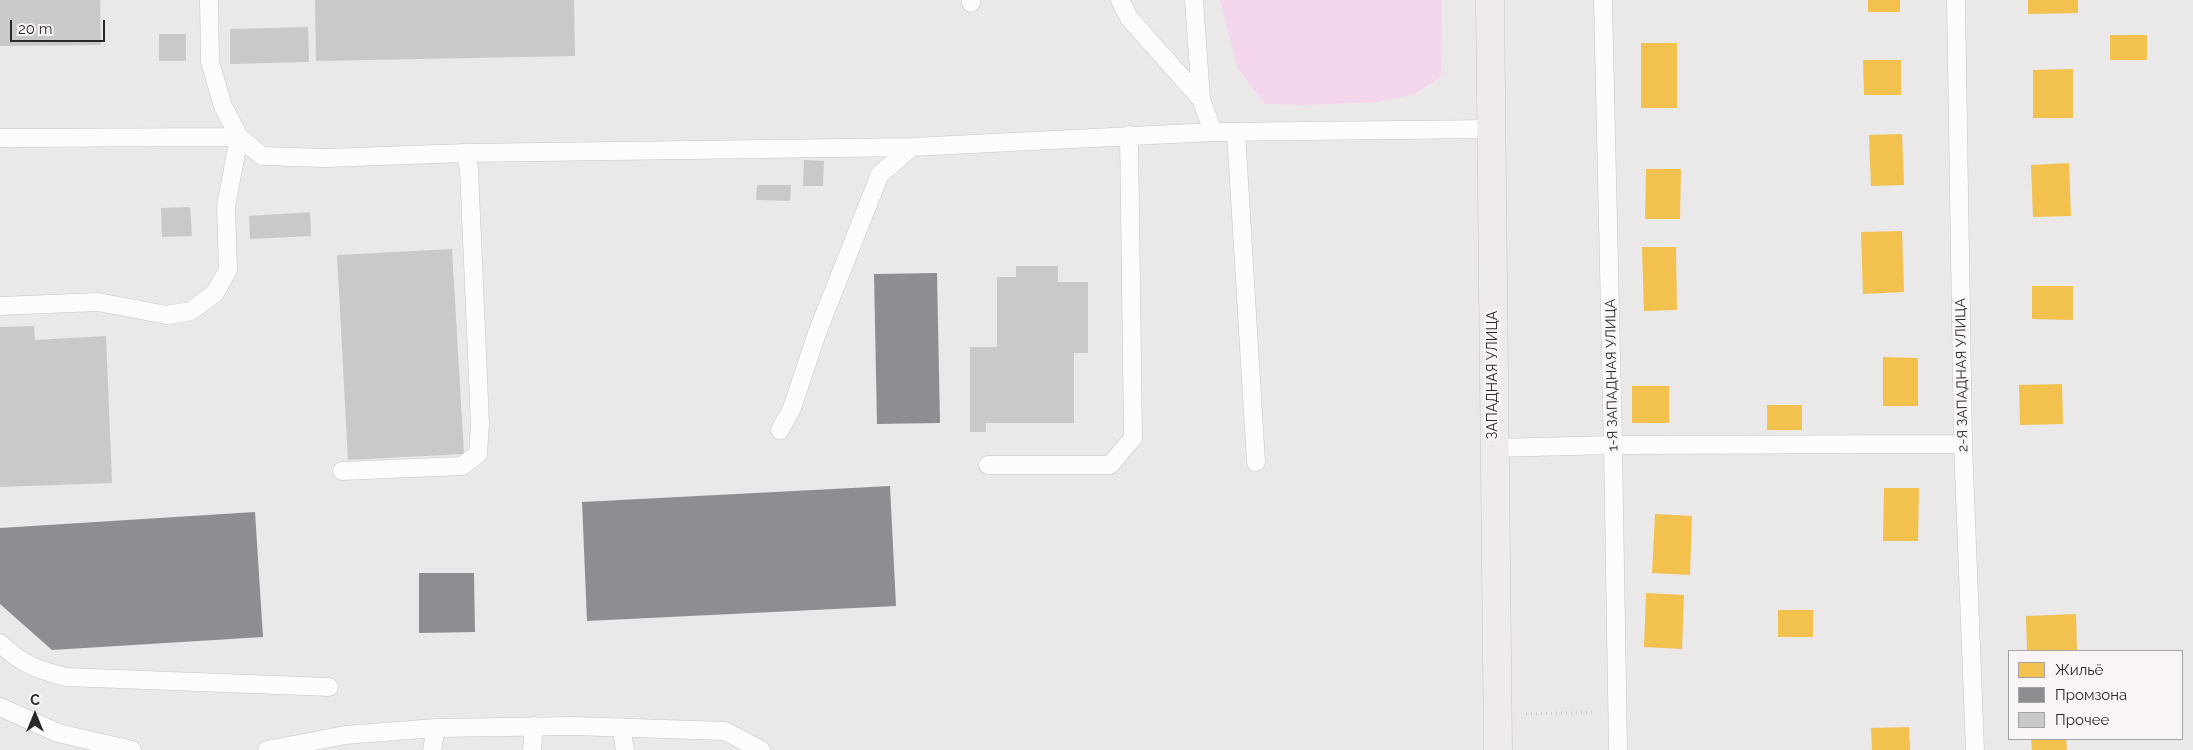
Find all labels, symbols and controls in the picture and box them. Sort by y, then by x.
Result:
scale bar [12,10,108,42]
text: 20 m [18,20,53,38]
street label: 2-Я ЗАПАДНАЯ УЛИЦА [1952,298,1972,452]
street label: 1-Я ЗАПАДНАЯ УЛИЦА [1602,299,1622,451]
street label: ЗАПАДНАЯ УЛИЦА [1485,311,1501,439]
legend [2008,650,2183,740]
text: Жильё [2055,661,2103,679]
text: Промзона [2055,686,2127,704]
north arrow [10,690,60,740]
text: С [30,692,40,708]
text: Прочее [2055,711,2109,729]

